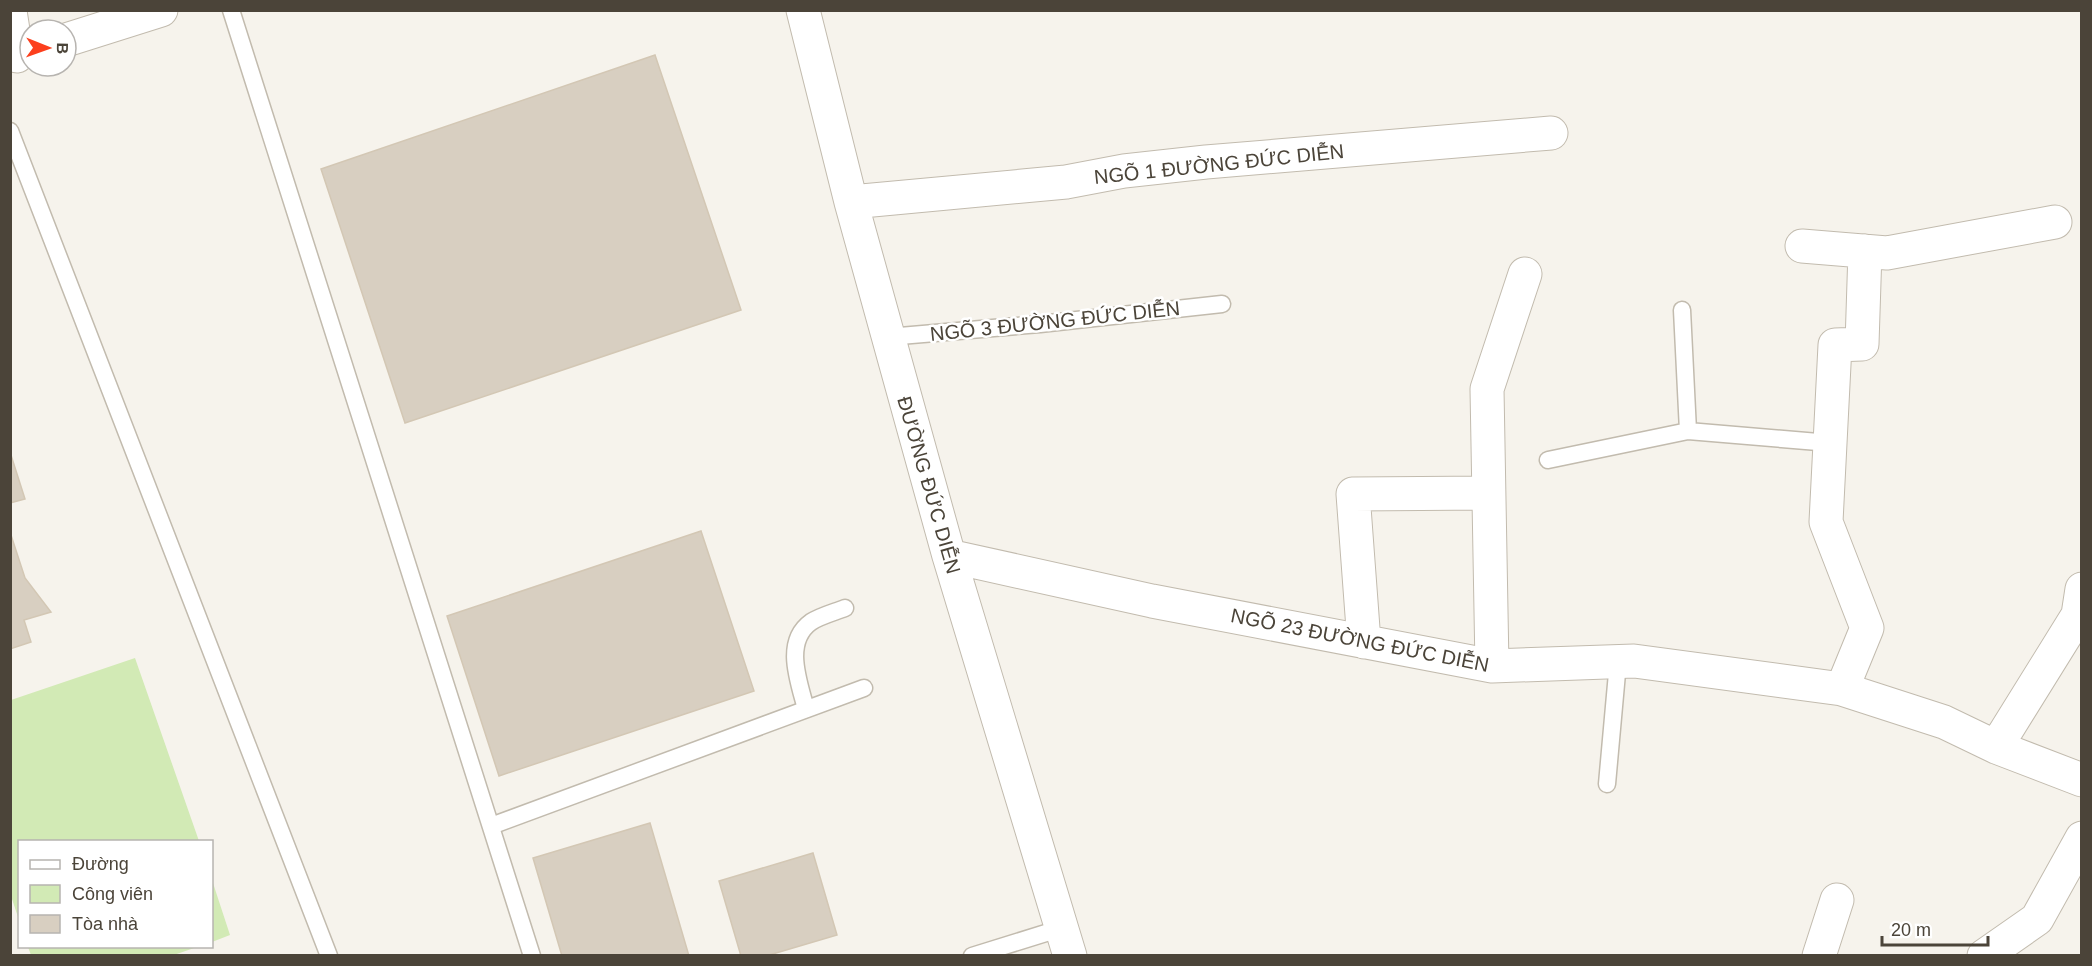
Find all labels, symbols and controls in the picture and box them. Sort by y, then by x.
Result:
north arrow [18,18,78,78]
text: B [54,42,71,54]
street label: NGÕ 1 ĐƯỜNG ĐỨC DIỄN [1093,139,1345,188]
street label: NGÕ 3 ĐƯỜNG ĐỨC DIỄN [929,296,1181,345]
street label: ĐƯỜNG ĐỨC DIỄN [893,394,965,576]
street label: NGÕ 23 ĐƯỜNG ĐỨC DIỄN [1229,603,1491,676]
legend [18,840,213,948]
text: Đường [72,854,129,874]
text: Công viên [72,884,153,904]
scale bar [1882,909,1988,947]
text: Tòa nhà [72,914,139,934]
text: 20 m [1891,920,1931,940]

